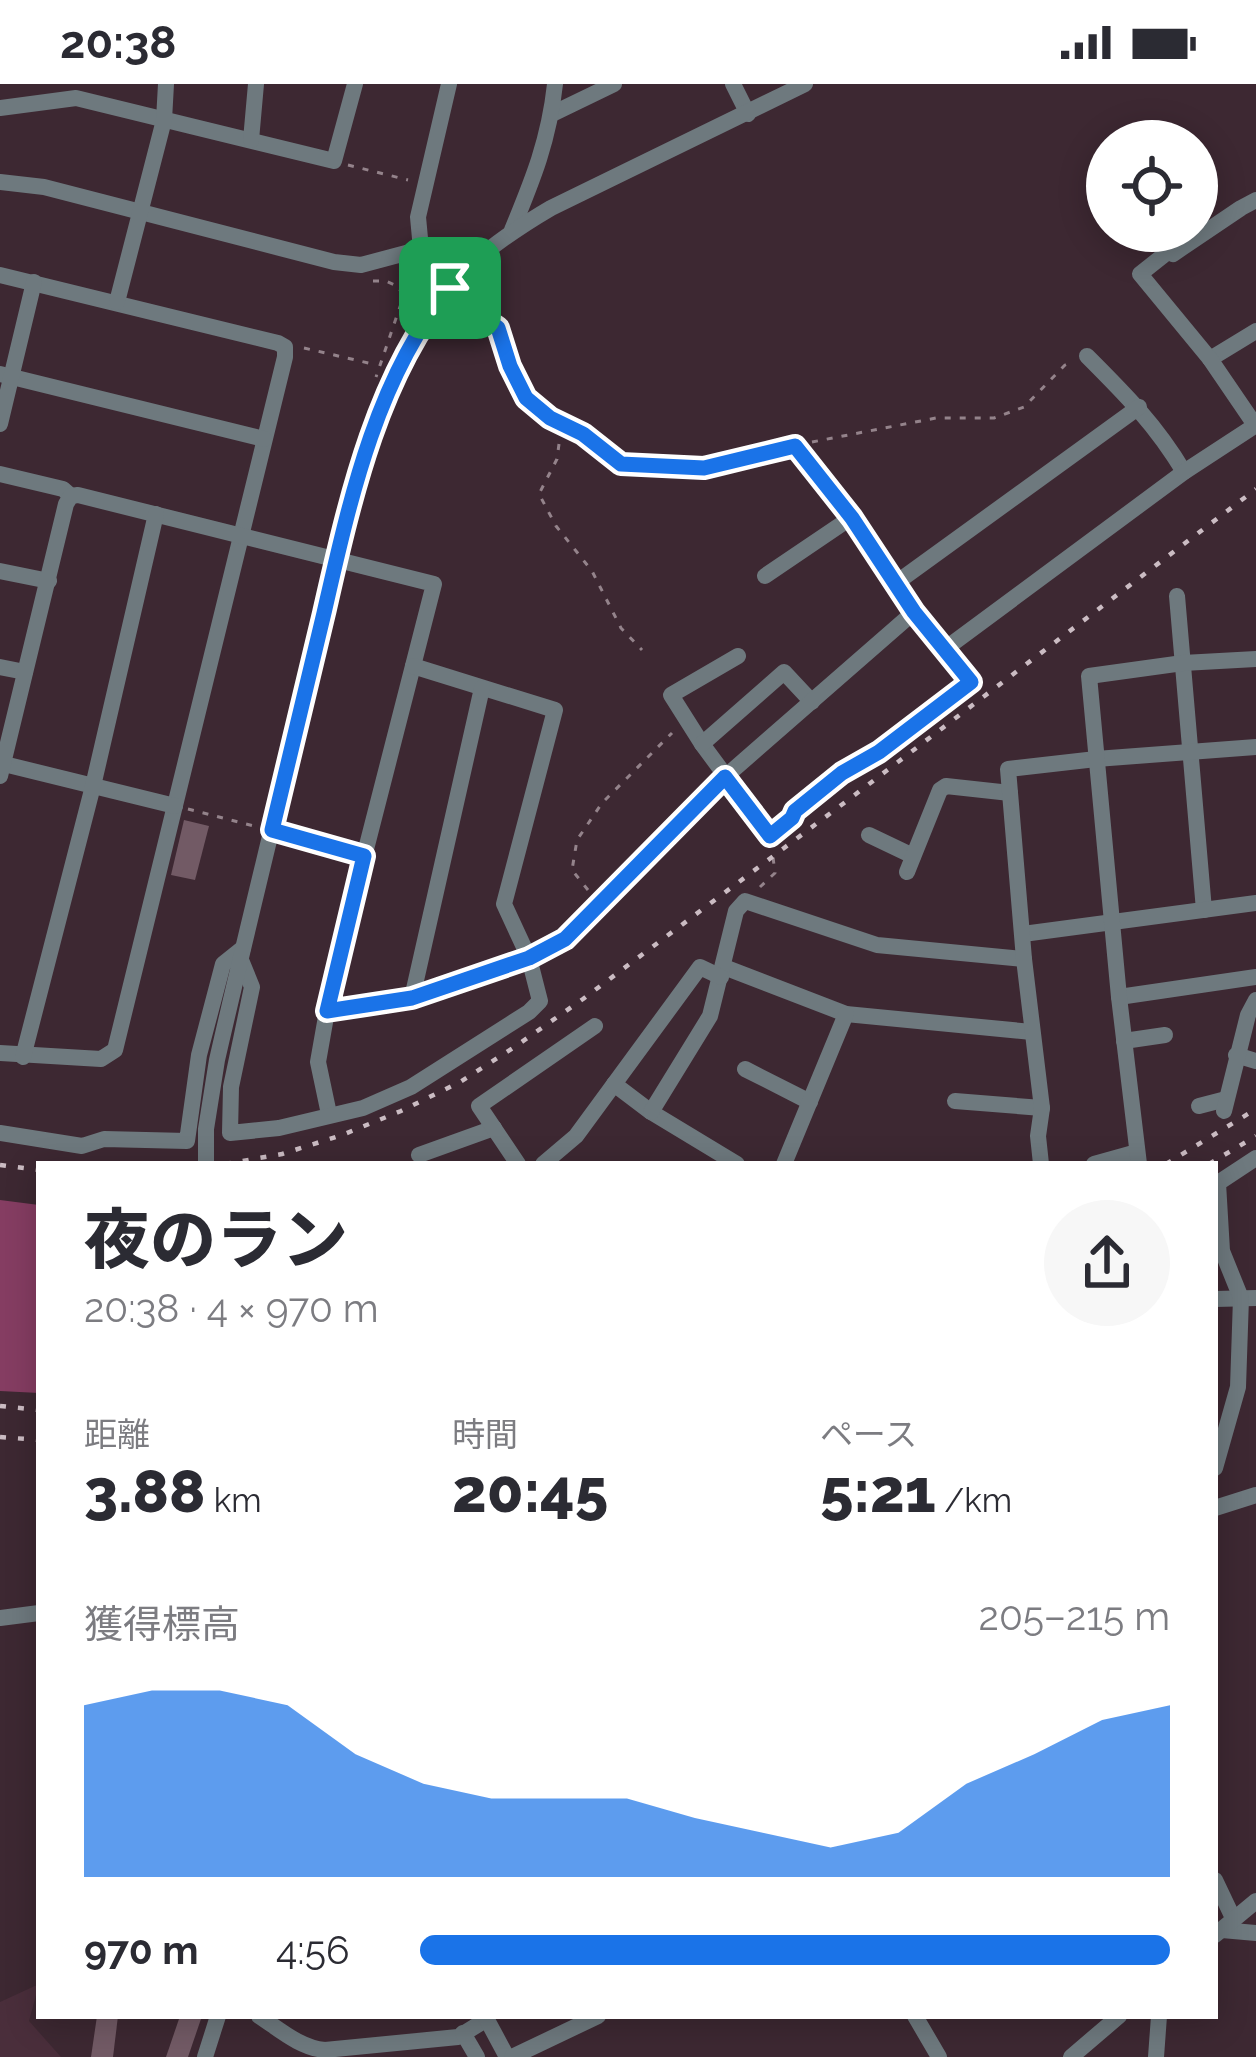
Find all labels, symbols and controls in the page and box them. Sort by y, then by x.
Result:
text: 20:38 [60,16,176,69]
map controls [1086,120,1218,252]
button: locate [1086,120,1218,252]
pin [399,237,501,339]
icon: arrive [417,255,483,321]
button: share [1044,1200,1170,1326]
text: 夜のラン [84,1201,348,1278]
text: 20:38 · 4 × 970 m [84,1285,379,1331]
text: 距離 [84,1415,150,1454]
text: 時間 [452,1415,518,1454]
text: ペース [820,1415,917,1454]
text: 3.88 [84,1456,205,1526]
text: 20:45 [452,1456,608,1526]
text: 5:21 [820,1456,936,1526]
text: km [205,1481,262,1520]
text: /km [936,1481,1012,1520]
text: 205–215 m [979,1593,1170,1639]
text: 獲得標高 [84,1601,240,1647]
text: 970 m [84,1927,198,1973]
text: 4:56 [276,1927,349,1973]

